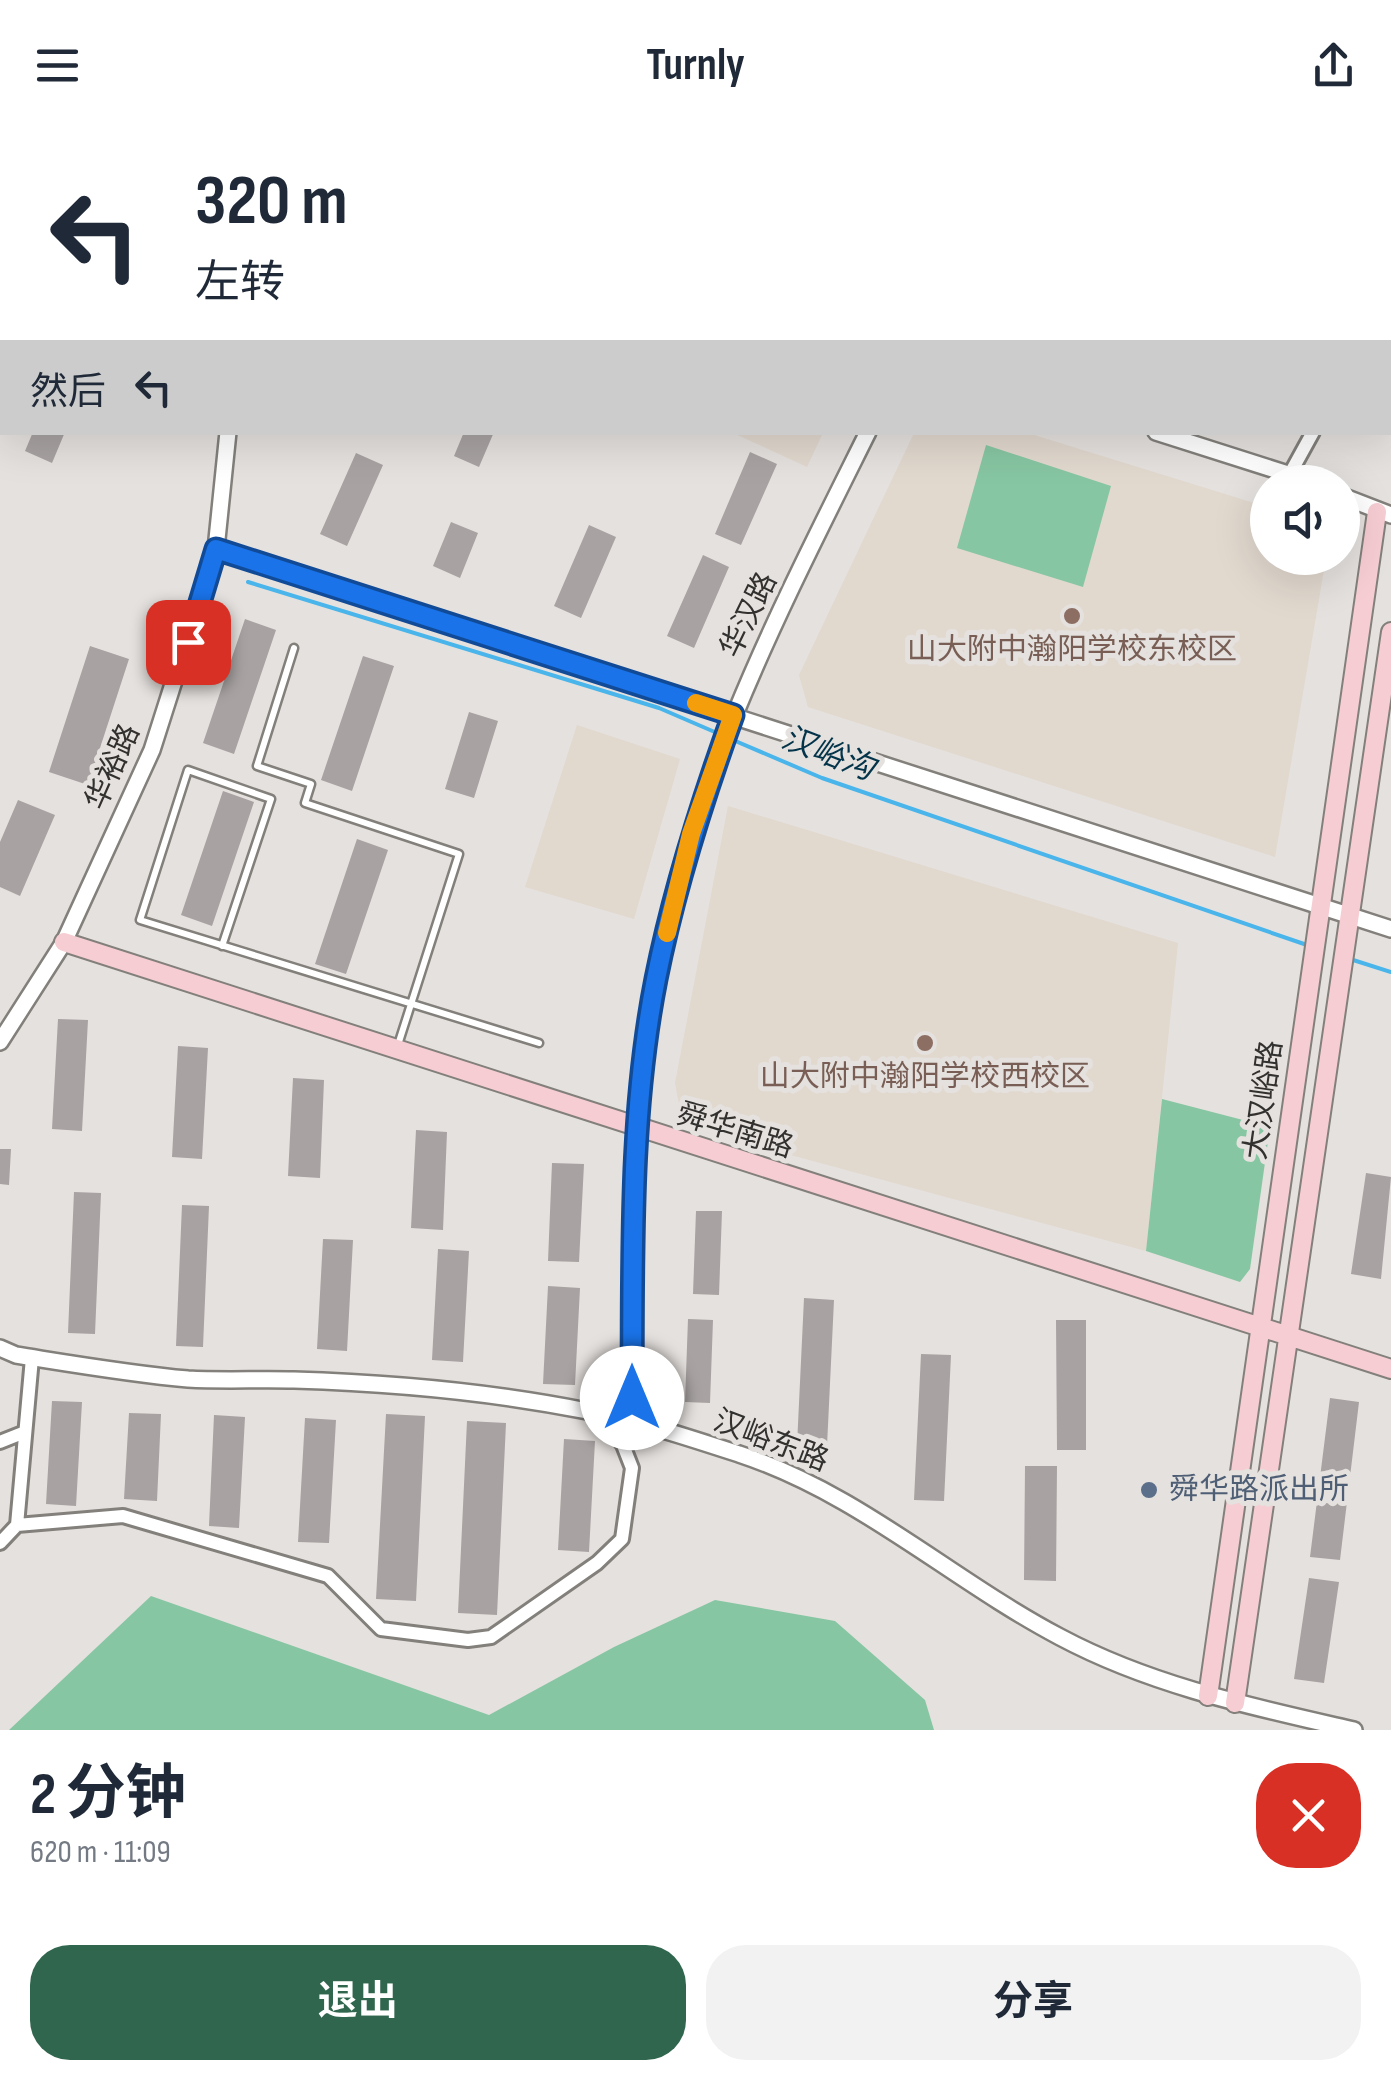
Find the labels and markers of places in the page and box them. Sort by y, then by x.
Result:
pin [146,600,231,685]
marker: 山大附中瀚阳学校东校区 [1061,605,1083,627]
place label: 山大附中瀚阳学校东校区 [907,632,1237,668]
marker: 山大附中瀚阳学校西校区 [914,1032,936,1054]
place label: 山大附中瀚阳学校西校区 [760,1059,1090,1095]
place label: 舜华路派出所 [1169,1472,1349,1508]
marker: 舜华路派出所 [1138,1479,1160,1501]

